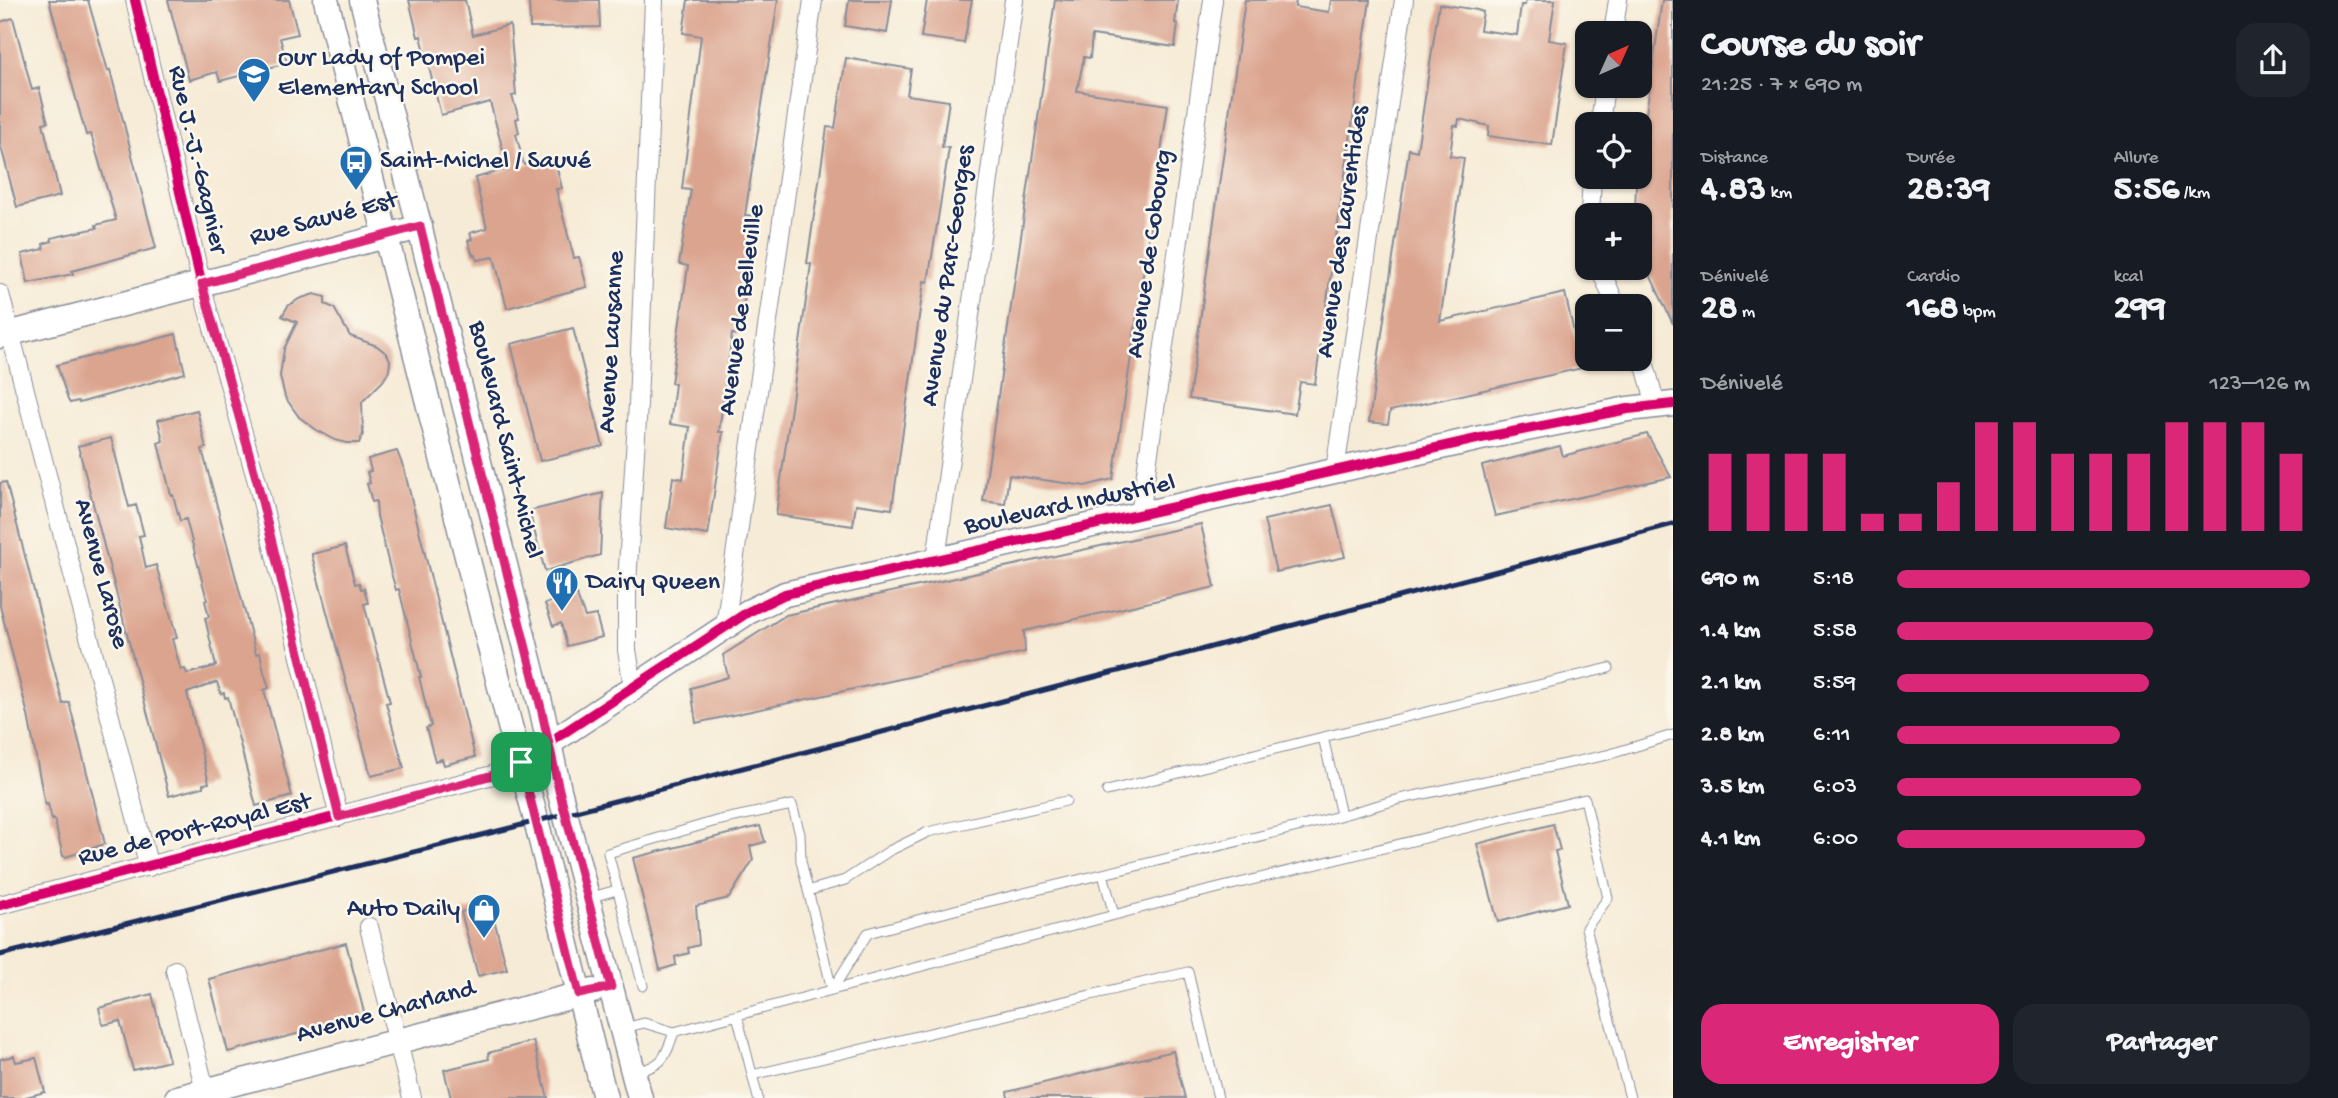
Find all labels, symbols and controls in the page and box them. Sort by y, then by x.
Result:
north arrow [1575,21,1652,98]
map controls [1575,21,1652,371]
button: share [2236,23,2310,97]
text: Course du soir [1701,24,1920,68]
place label: Our Lady of Pompei Elementary School [278,44,485,105]
school or university icon: Our Lady of Pompei Elementary School [235,55,273,104]
street label: Rue J.-J.-Gagnier [159,63,233,260]
text: 21:25 · 7 × 690 m [1701,72,1862,99]
street label: Avenue des Laurentides [1311,103,1377,360]
button: locate [1575,112,1652,189]
street label: Avenue du Parc-Georges [915,142,983,408]
bus stop icon: Saint-Michel / Sauvé [337,143,375,192]
place label: Saint-Michel / Sauvé [380,147,592,178]
text: Distance [1701,147,1768,170]
text: Durée [1907,147,1955,170]
text: Allure [2114,147,2159,170]
street label: Avenue de Cobourg [1121,148,1181,360]
text: 4.83 [1701,170,1766,211]
text: 28:39 [1907,170,1990,211]
text: 5:56 [2114,170,2179,211]
text: km [1766,182,1792,205]
text: /km [2179,182,2210,205]
street label: Rue Sauvé Est [247,185,403,255]
street label: Avenue de Belleville [713,202,773,417]
button: + [1575,203,1652,280]
street label: Avenue Lausanne [593,249,633,434]
text: Dénivelé [1701,266,1769,289]
text: Cardio [1907,266,1960,289]
text: kcal [2114,266,2143,289]
text: 28 [1701,289,1737,330]
text: 168 [1907,289,1958,330]
text: 299 [2114,289,2166,330]
button: − [1575,294,1652,371]
text: m [1737,301,1755,324]
text: bpm [1958,301,1996,324]
street label: Boulevard Saint-Michel [459,317,548,562]
text: Dénivelé [1701,371,1783,398]
text: 123–126 m [2209,371,2310,398]
street label: Boulevard Industriel [961,469,1178,544]
street label: Avenue Larose [65,496,135,653]
restaurant icon: Dairy Queen [543,564,581,613]
text: 690 m [1701,566,1759,593]
text: 5:18 [1813,566,1854,593]
place label: Dairy Queen [584,568,721,599]
text: 1.4 km [1701,618,1760,645]
text: 5:58 [1813,618,1857,645]
text: 2.1 km [1701,670,1761,697]
text: 5:59 [1813,670,1856,697]
text: 2.8 km [1701,722,1764,749]
text: 6:11 [1813,722,1850,749]
pin [491,732,551,792]
icon: arrive [502,743,540,781]
text: 3.5 km [1701,774,1764,801]
text: 6:03 [1813,774,1857,801]
street label: Rue de Port-Royal Est [75,787,317,875]
text: 4.1 km [1701,826,1760,853]
text: 6:00 [1813,826,1858,853]
shop icon: Auto Daily [465,891,503,940]
place label: Auto Daily [347,895,460,926]
street label: Avenue Charland [293,974,480,1052]
button: Enregistrer [1701,1004,1999,1084]
button: Partager [2013,1004,2310,1084]

